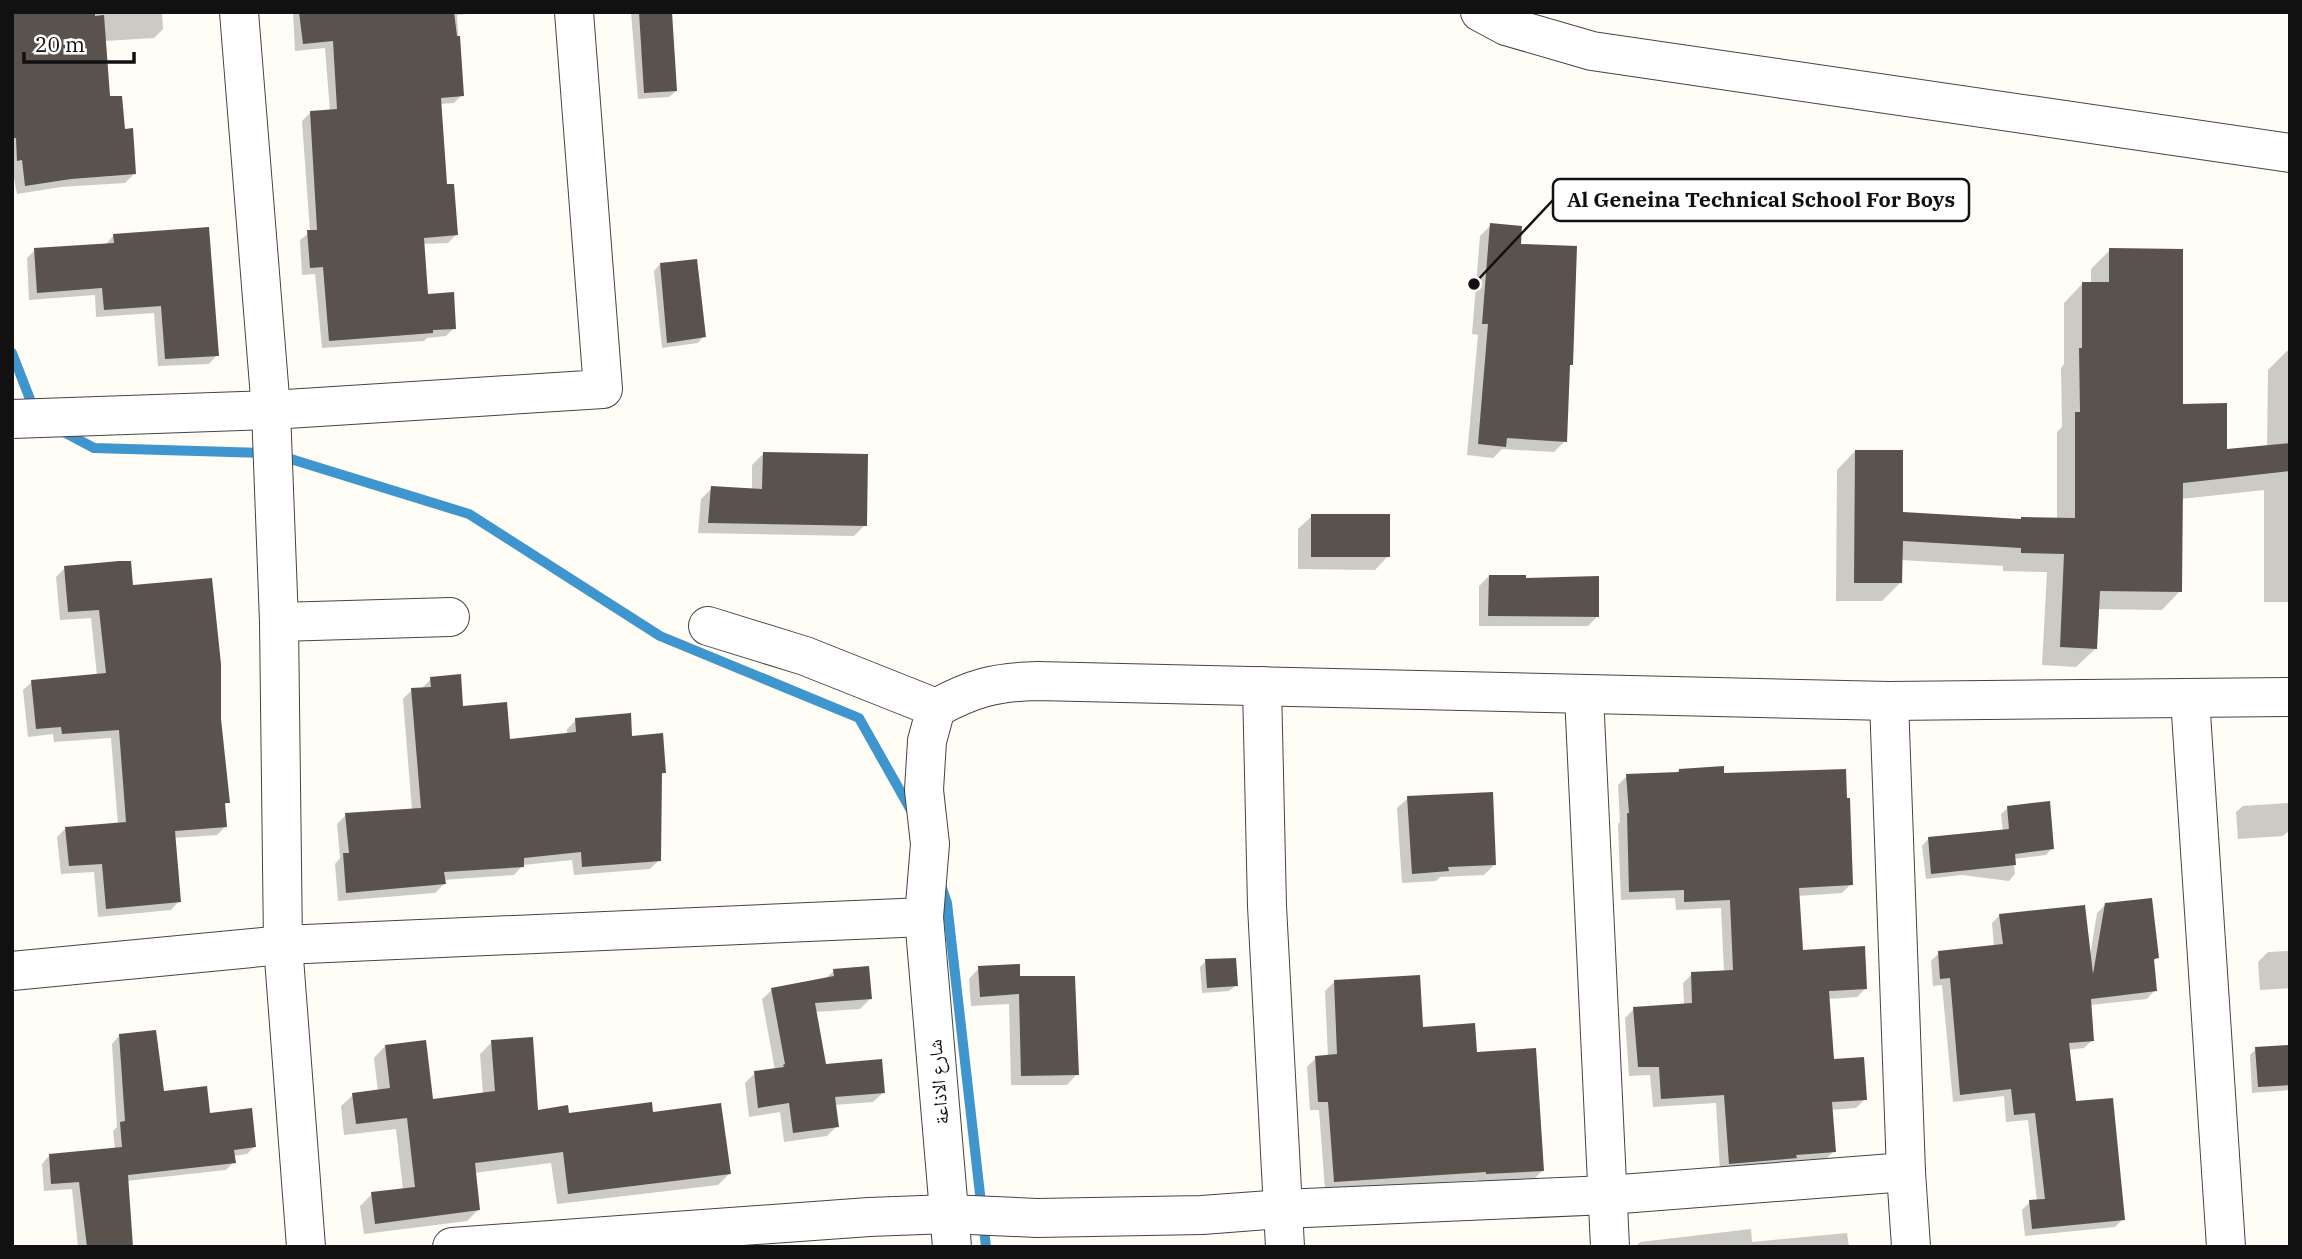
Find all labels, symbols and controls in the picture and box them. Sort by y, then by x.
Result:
scale bar [24,21,135,65]
text: 20 m [35,30,85,58]
callout: Al Geneina Technical School For Boys [1553,179,1969,221]
text: Al Geneina Technical School For Boys [1567,185,1955,213]
street label: شارع الاذاعة [922,1038,954,1126]

